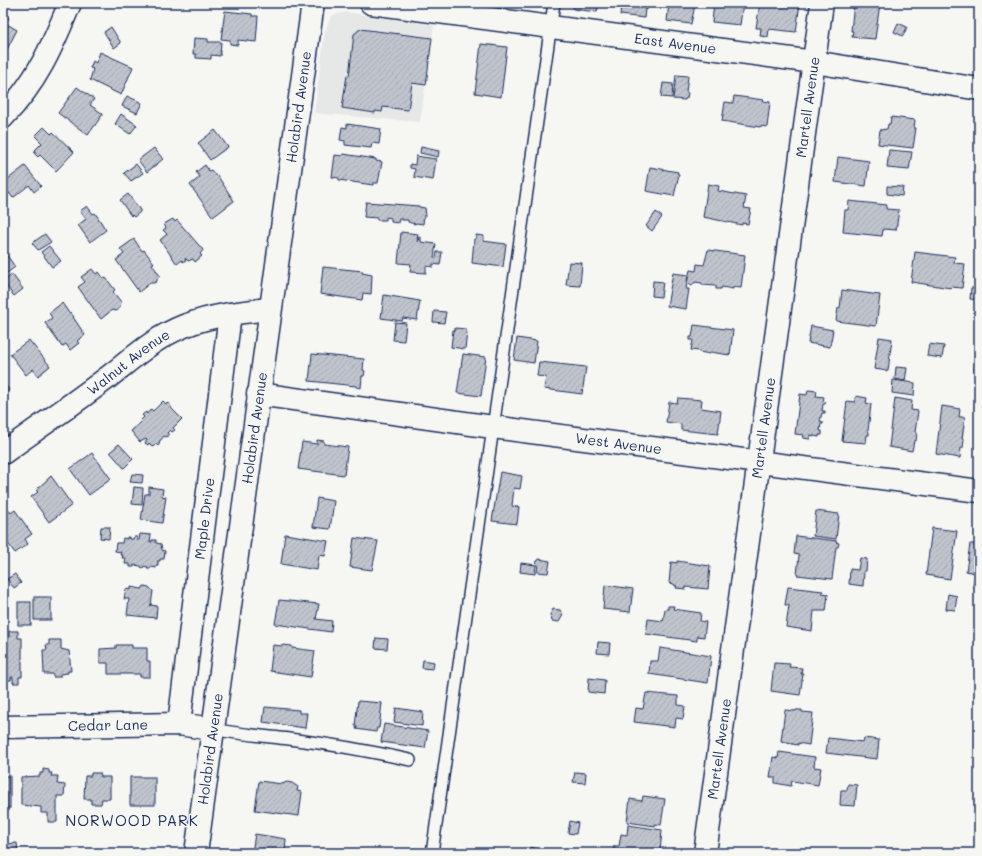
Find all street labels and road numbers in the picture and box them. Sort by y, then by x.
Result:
street label: East Avenue [633,28,718,58]
street label: Holabird Avenue [281,50,315,164]
street label: Martell Avenue [791,55,824,159]
street label: Walnut Avenue [83,324,173,399]
street label: Holabird Avenue [237,371,271,485]
street label: Martell Avenue [747,376,779,480]
street label: West Avenue [574,428,663,458]
street label: Maple Drive [190,477,219,561]
street label: Holabird Avenue [193,692,227,806]
street label: Martell Avenue [702,697,735,801]
street label: Cedar Lane [68,715,148,735]

